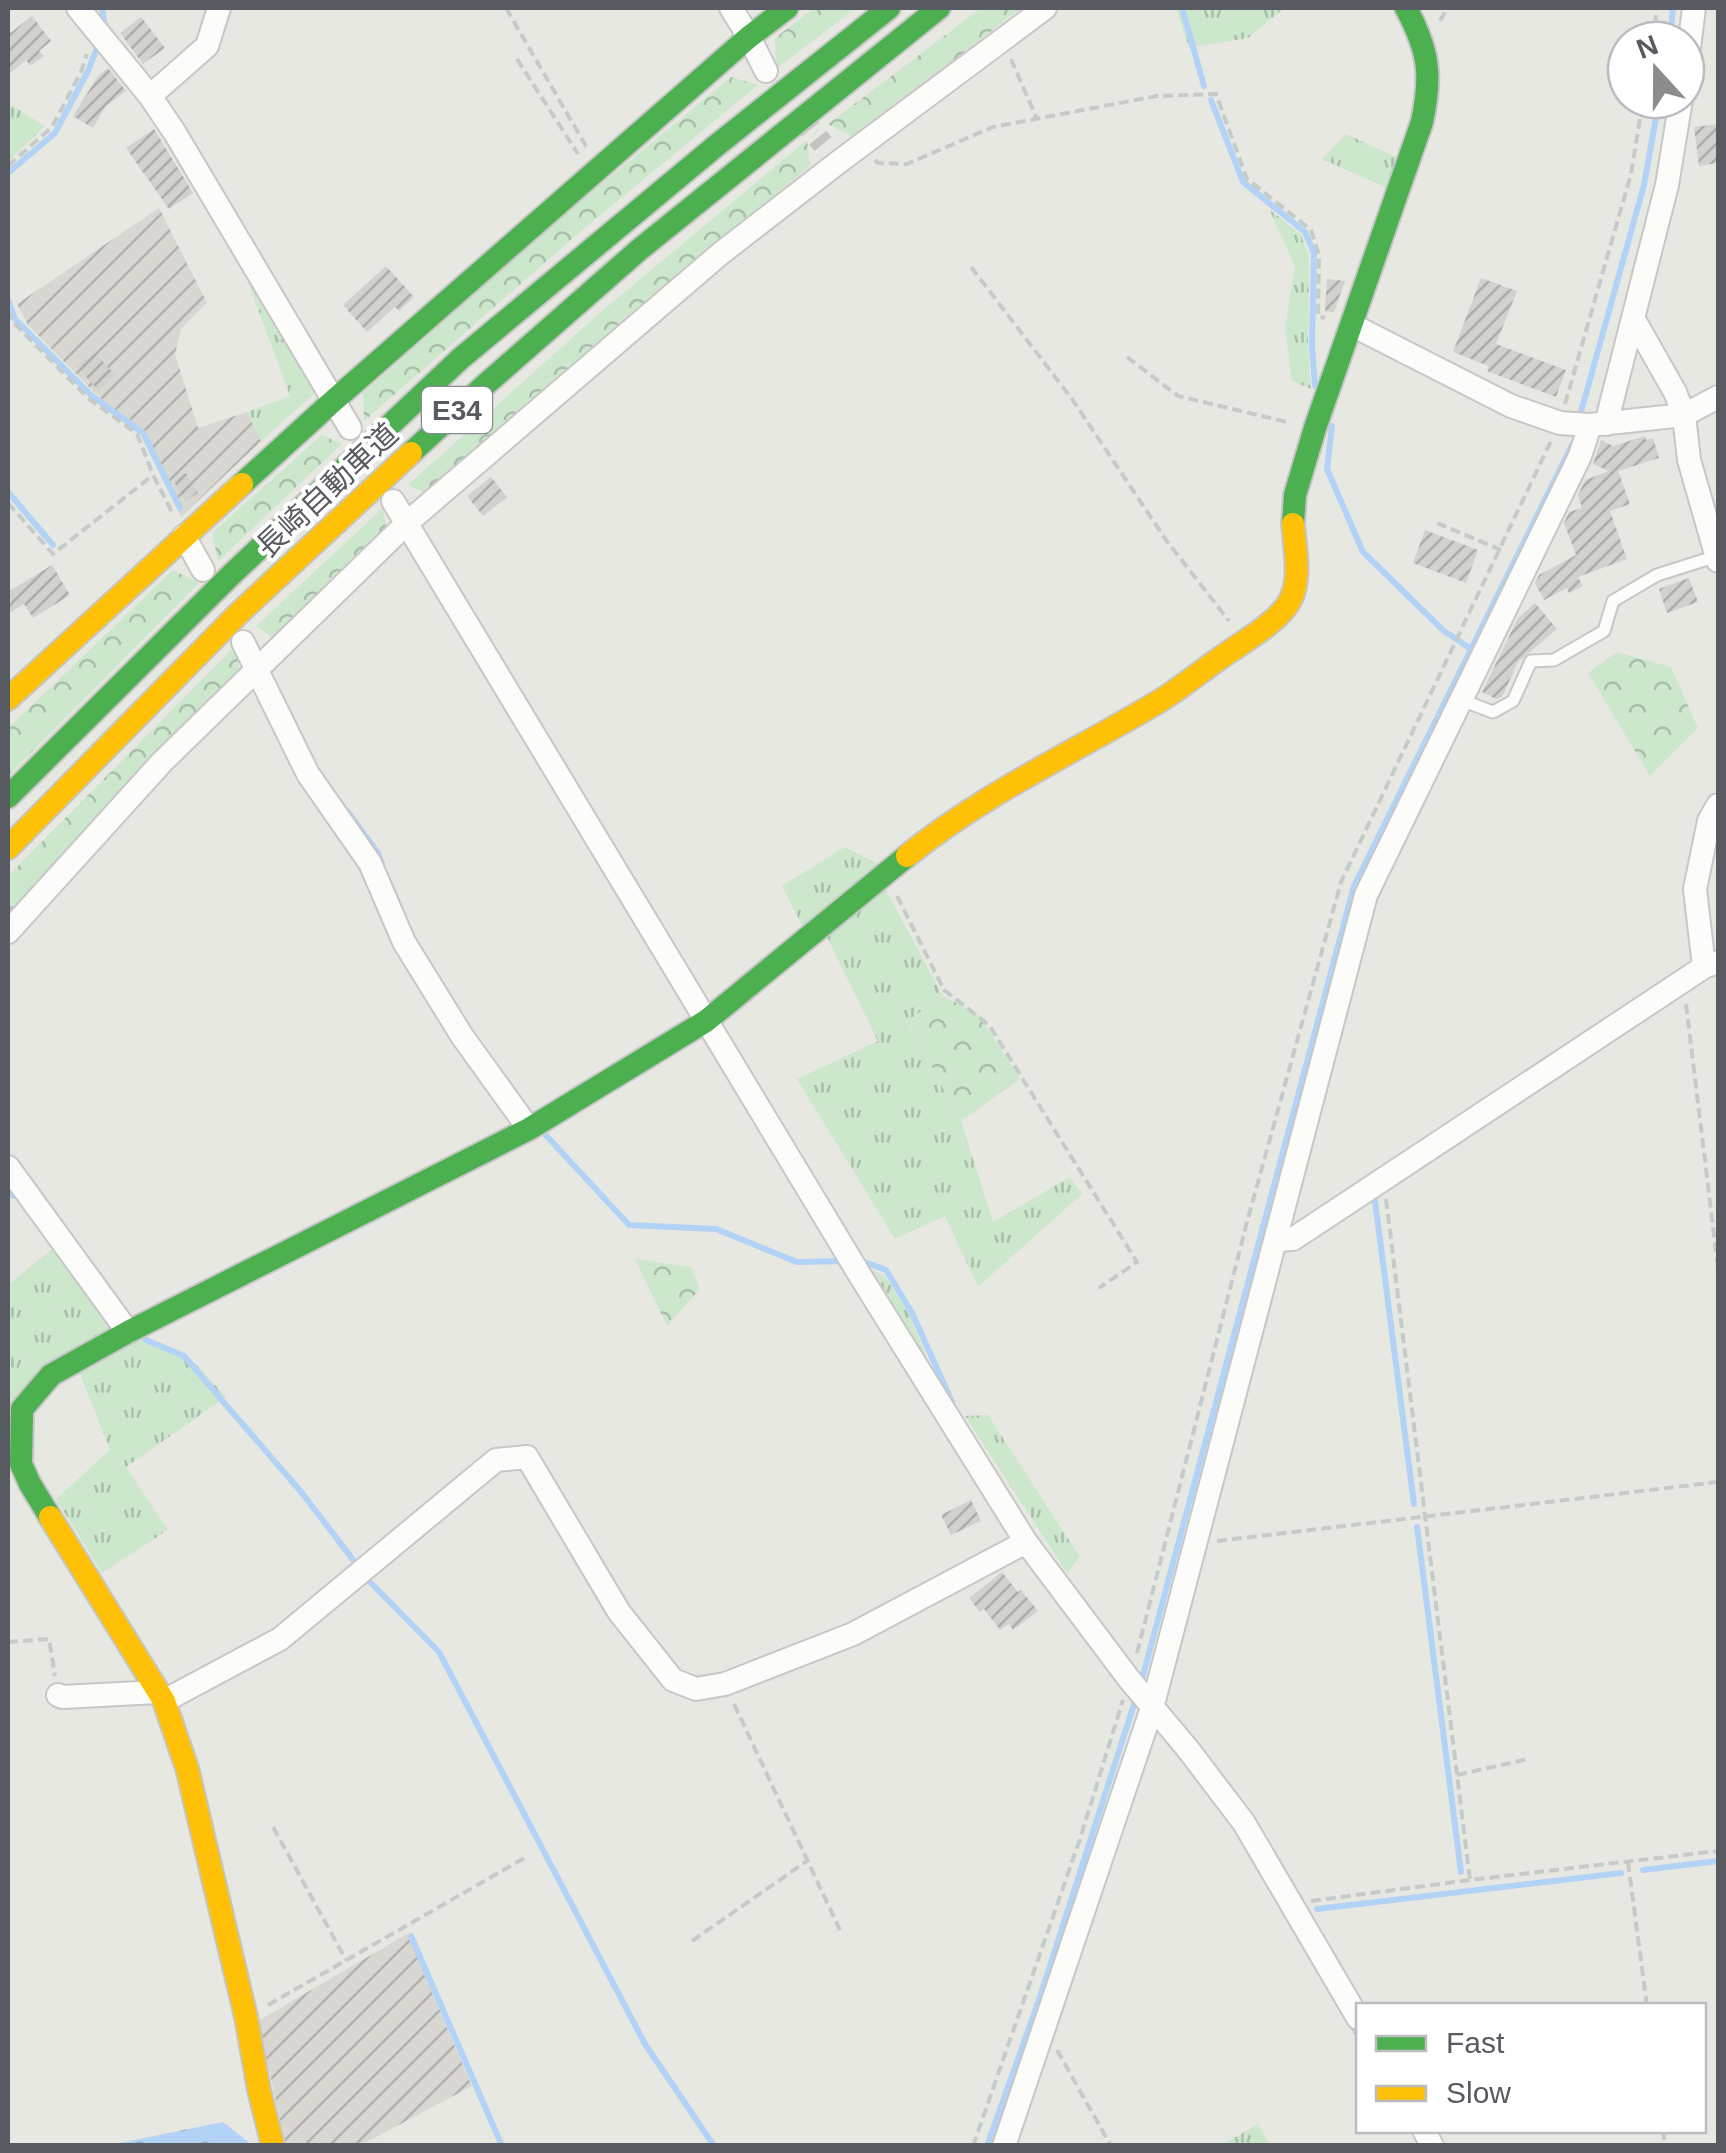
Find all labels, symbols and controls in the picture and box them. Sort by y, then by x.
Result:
north arrow [1606,20,1706,120]
text: N [1632,29,1662,65]
road number: E34 [422,387,492,433]
street label: 長崎自動車道 [250,417,404,563]
legend [1356,2003,1706,2133]
text: Fast [1446,2026,1505,2059]
text: Slow [1446,2076,1511,2109]

